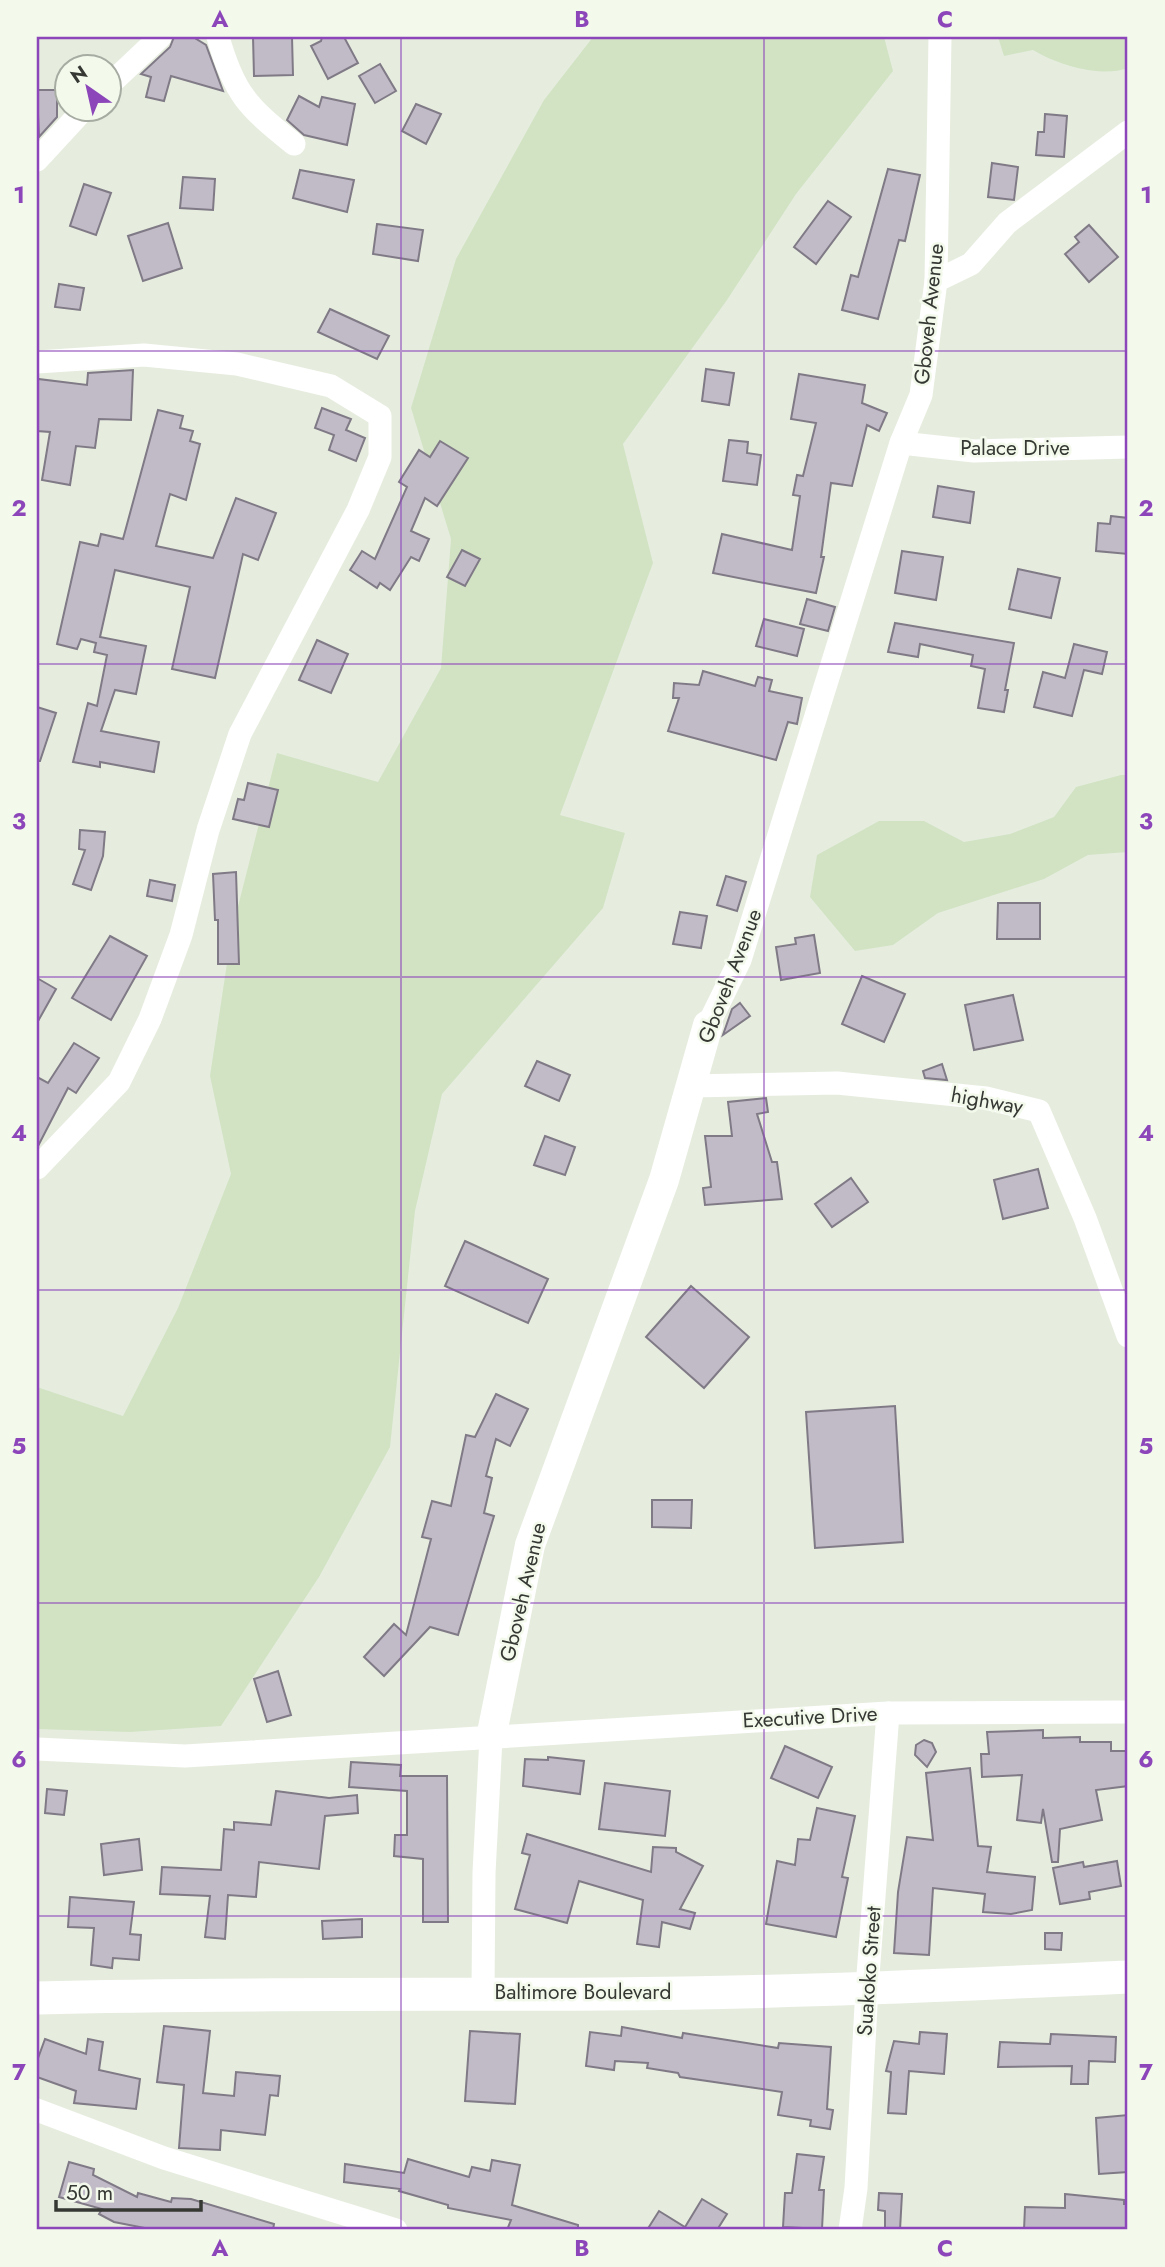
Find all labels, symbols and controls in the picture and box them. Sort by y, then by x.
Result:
text: A [211,2,229,36]
text: B [574,2,590,36]
text: C [937,2,953,36]
north arrow [52,52,122,122]
text: N [65,59,93,90]
text: 1 [13,178,25,212]
text: 1 [1140,178,1152,212]
street label: Gboveh Avenue [907,242,951,386]
street label: Palace Drive [960,433,1070,463]
text: 2 [11,491,27,525]
text: 2 [1138,491,1154,525]
text: 3 [12,804,26,838]
text: 3 [1139,804,1153,838]
street label: Gboveh Avenue [691,904,769,1048]
street label: highway [948,1080,1026,1122]
text: 4 [11,1116,27,1150]
text: 4 [1138,1116,1154,1150]
text: 5 [12,1429,26,1463]
text: 5 [1139,1429,1153,1463]
street label: Gboveh Avenue [492,1519,554,1665]
street label: Executive Drive [742,1698,878,1736]
text: 6 [11,1742,27,1776]
text: 6 [1138,1742,1154,1776]
street label: Suakoko Street [850,1905,888,2037]
street label: Baltimore Boulevard [494,1977,672,2007]
text: 7 [12,2055,26,2089]
text: 7 [1139,2055,1153,2089]
scale bar [56,2169,201,2213]
text: 50 m [66,2178,113,2208]
text: A [211,2231,229,2265]
text: B [574,2231,590,2265]
text: C [937,2231,953,2265]

